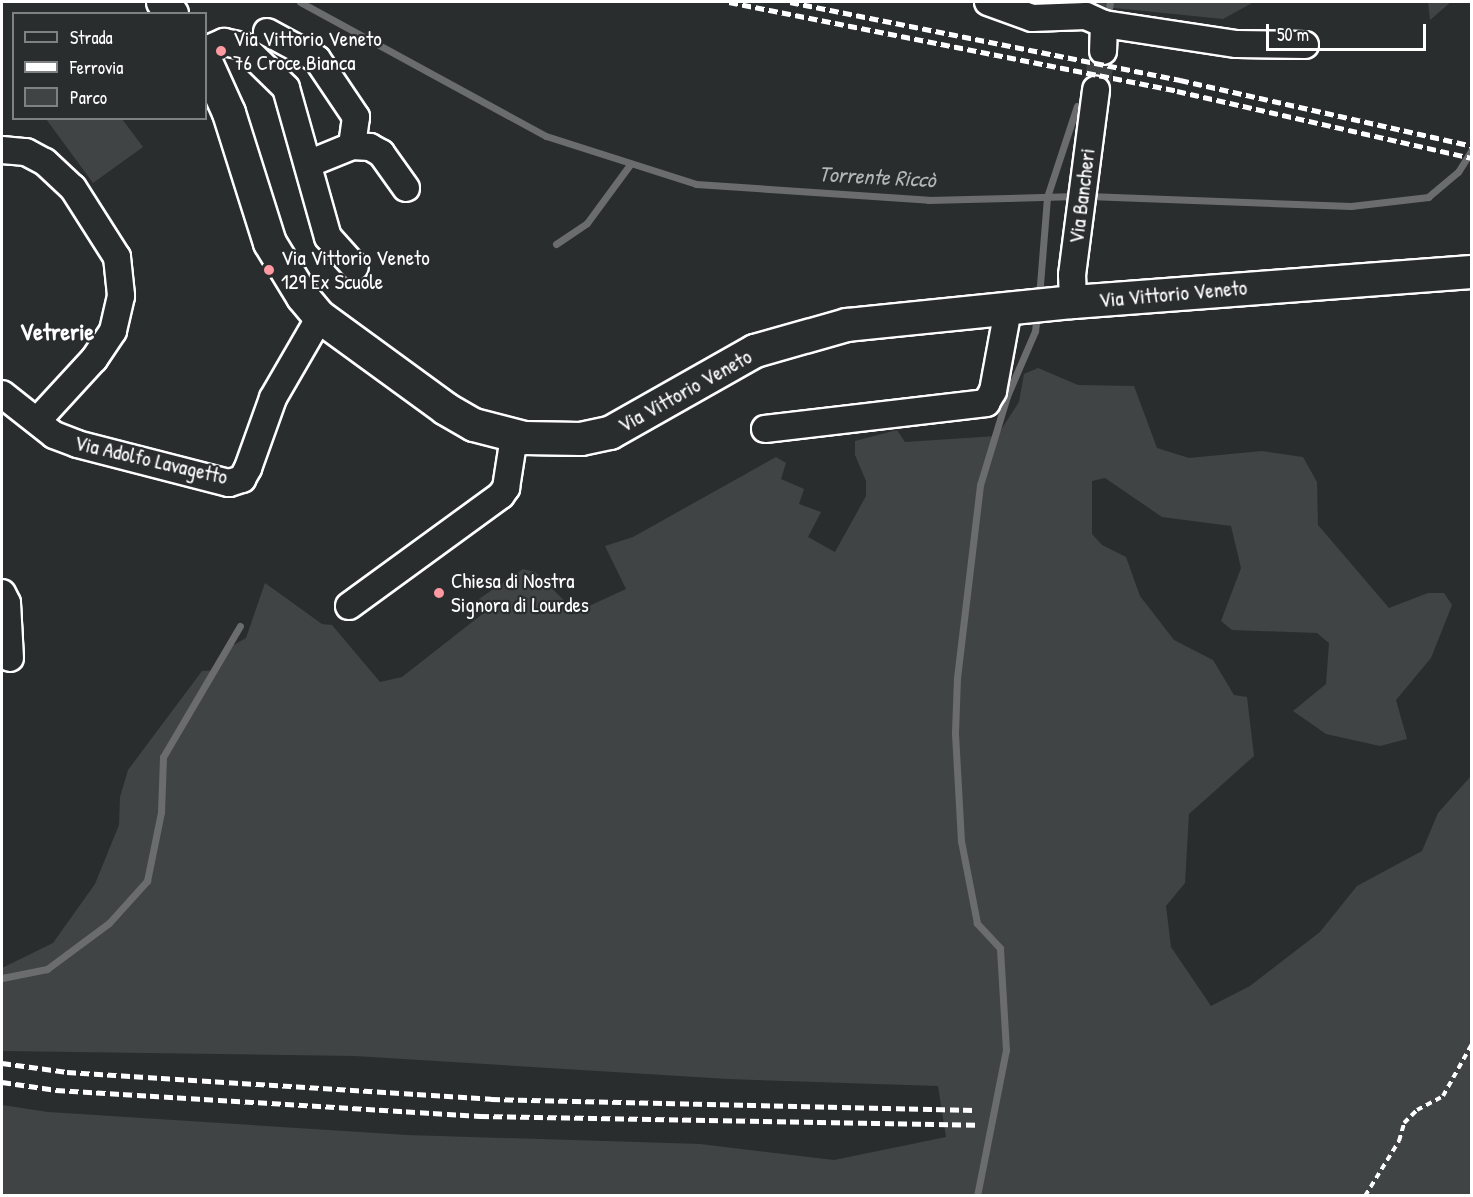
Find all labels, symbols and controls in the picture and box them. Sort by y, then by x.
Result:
legend [12,12,207,120]
scale bar [1269,12,1430,50]
text: 50 m [1277,22,1309,47]
text: Strada [70,25,113,50]
place label: Via Vittorio Veneto 76 Croce Bianca [233,26,382,76]
marker: Via Vittorio Veneto 76 Croce Bianca [214,44,228,58]
text: Ferrovia [70,55,123,80]
text: Parco [70,85,107,110]
street label: Via Bancheri [1064,147,1100,245]
water label: Torrente Riccò [818,161,936,193]
place label: Via Vittorio Veneto 129 Ex Scuole [281,245,430,295]
marker: Via Vittorio Veneto 129 Ex Scuole [262,263,276,277]
street label: Via Vittorio Veneto [1098,275,1248,313]
district label: Vetrerie [20,318,94,346]
street label: Via Vittorio Veneto [614,344,756,438]
street label: Via Adolfo Lavagetto [72,430,230,490]
place label: Chiesa di Nostra Signora di Lourdes [451,568,589,618]
marker: Chiesa di Nostra Signora di Lourdes [432,586,446,600]

